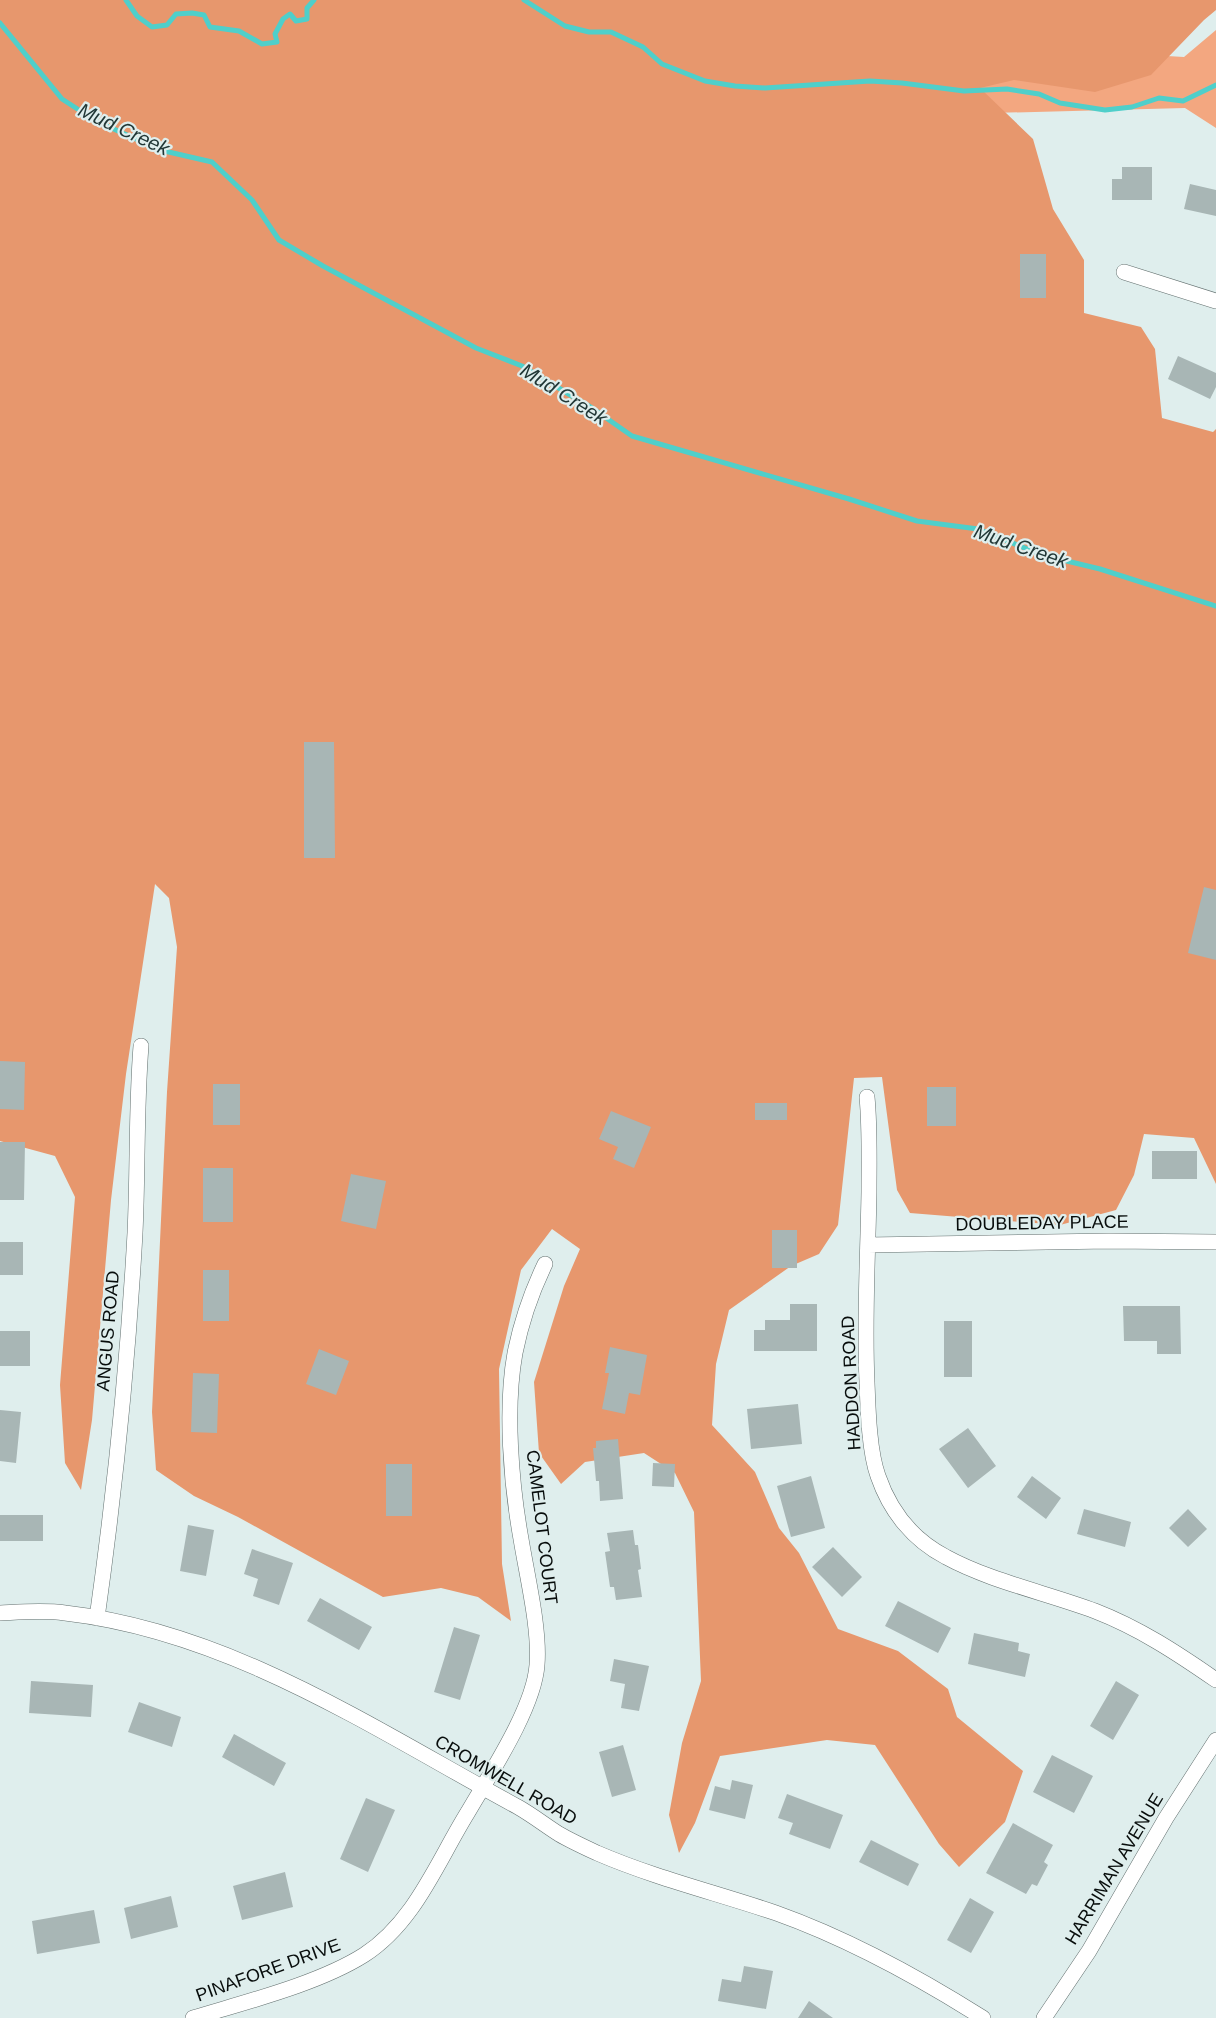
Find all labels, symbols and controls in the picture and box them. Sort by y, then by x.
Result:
water label: Mud Creek [75,98,174,160]
water label: Mud Creek [517,359,612,430]
water label: Mud Creek [971,520,1072,573]
street label: DOUBLEDAY PLACE [955,1211,1129,1235]
street label: ANGUS ROAD [93,1270,123,1392]
street label: HADDON ROAD [837,1315,865,1451]
street label: CAMELOT COURT [523,1449,561,1605]
street label: CROMWELL ROAD [432,1731,580,1829]
street label: HARRIMAN AVENUE [1061,1790,1167,1948]
street label: PINAFORE DRIVE [193,1935,343,2005]

